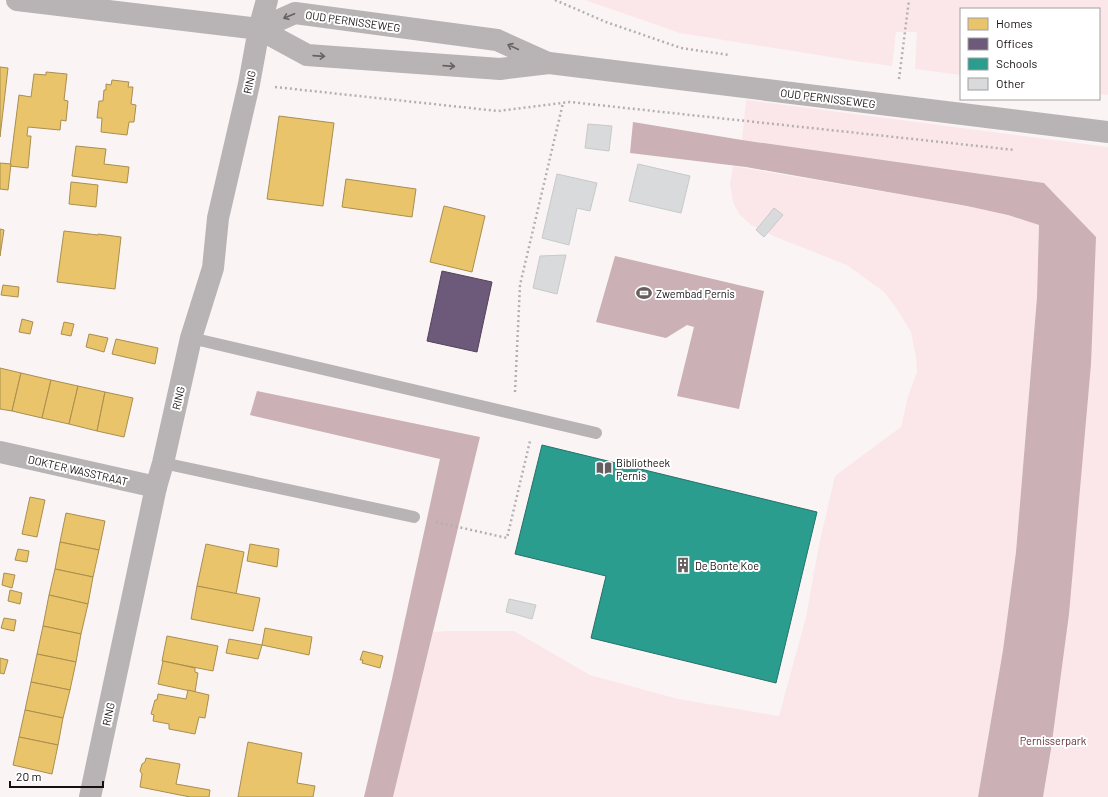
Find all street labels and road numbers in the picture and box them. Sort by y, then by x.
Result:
street label: OUD PERNISSEWEG [305,8,401,34]
street label: RING [240,69,258,95]
street label: OUD PERNISSEWEG [780,86,876,110]
street label: RING [169,385,187,411]
street label: DOKTER WASSTRAAT [27,452,129,488]
street label: RING [99,701,117,727]

